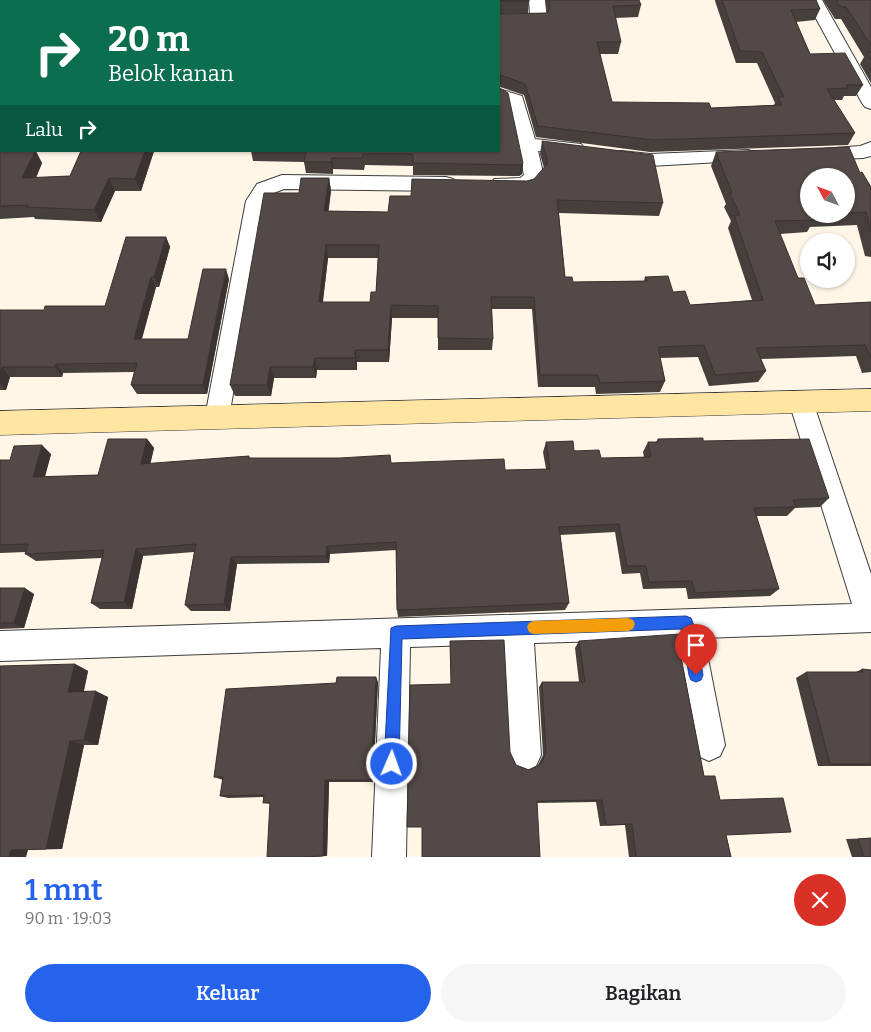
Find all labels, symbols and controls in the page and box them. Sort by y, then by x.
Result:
text: 20 m [108,18,190,60]
icon: right [25,20,90,85]
text: Belok kanan [108,60,234,87]
icon: right [73,115,101,143]
text: Lalu [25,118,63,141]
north arrow [800,168,855,222]
map controls [800,168,855,288]
button: sound [800,233,855,288]
pin [675,624,717,675]
icon: arrive [682,631,710,659]
position arrow [365,737,417,789]
text: 1 mnt [25,872,103,908]
button: close [794,874,846,926]
text: 90 m · 19:03 [25,909,112,928]
button: Keluar [25,964,431,1022]
button: Bagikan [441,964,846,1022]

